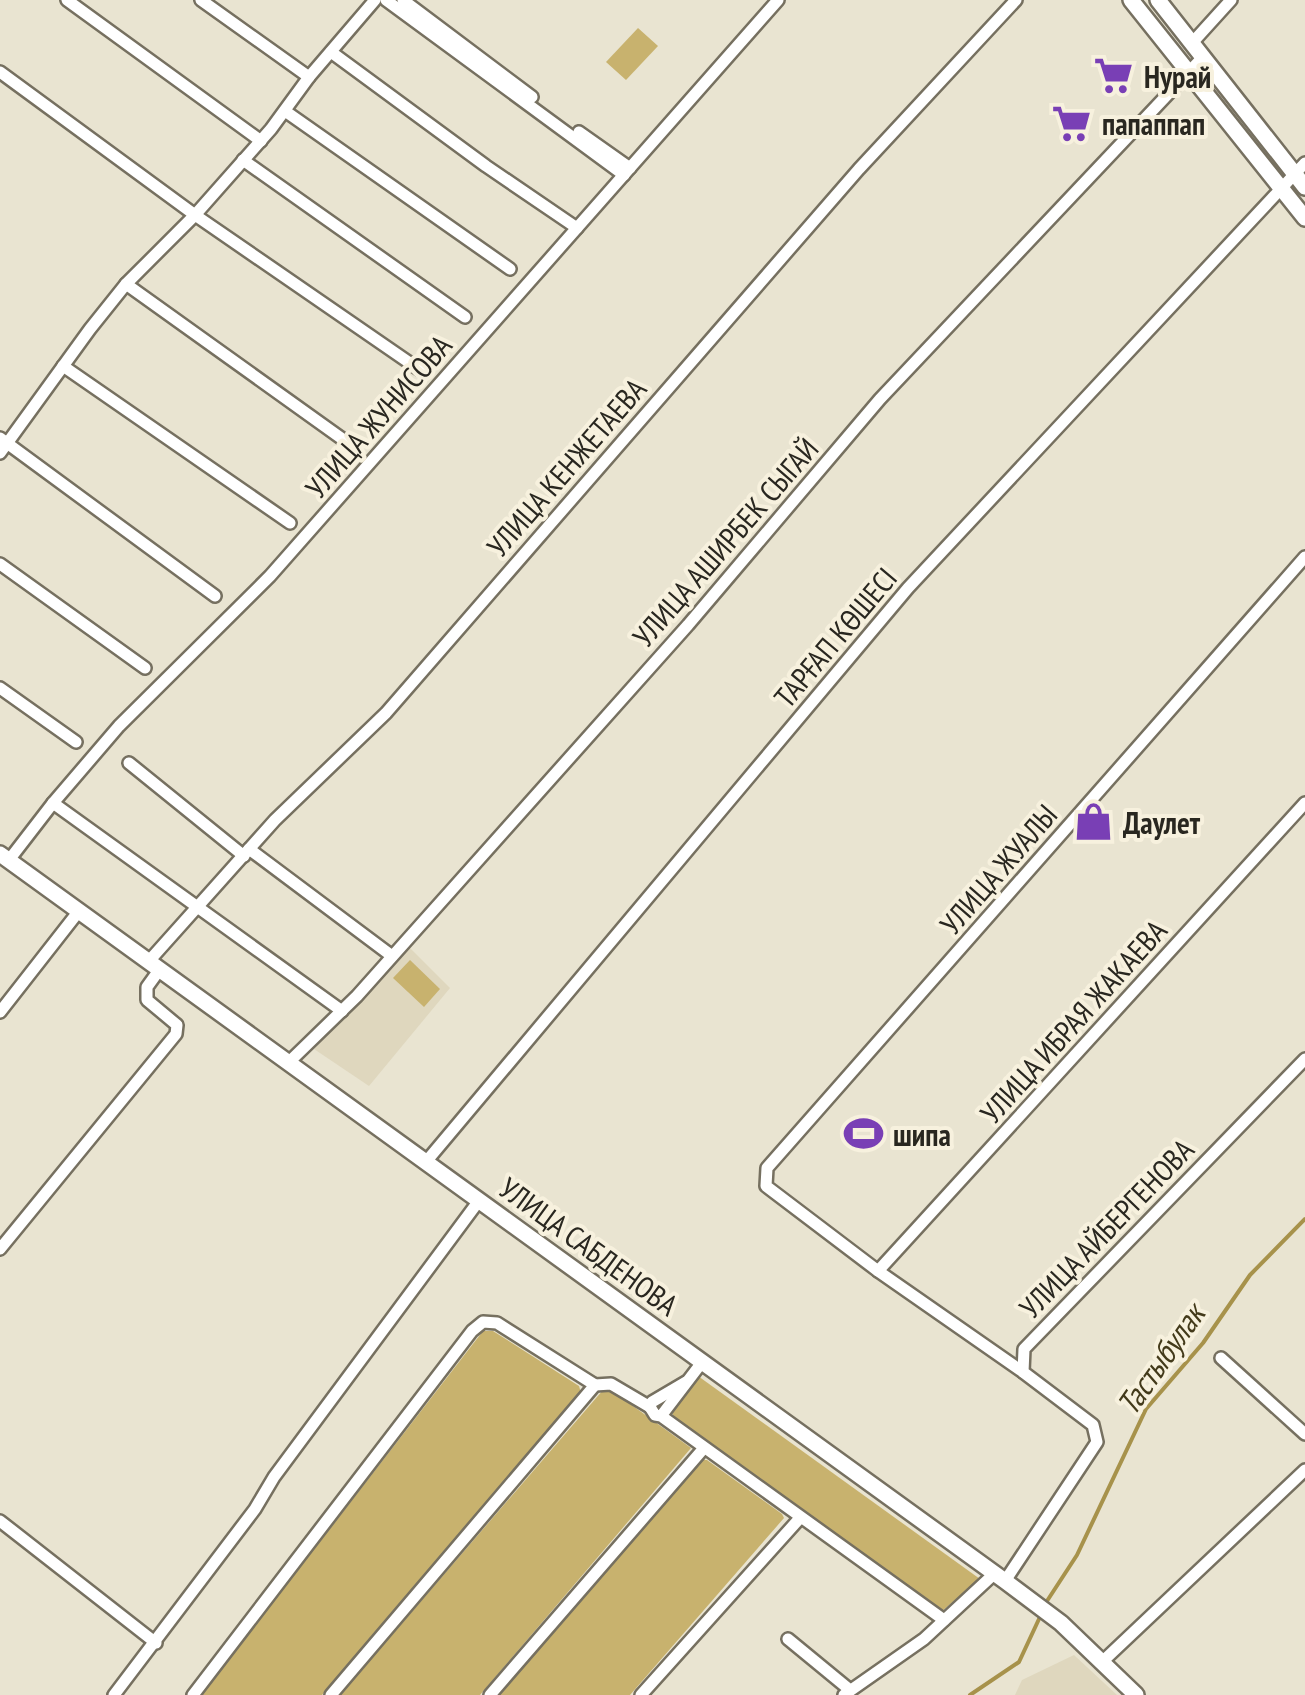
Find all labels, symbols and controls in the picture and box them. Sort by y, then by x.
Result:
supermarket icon: Нурай [1093,55,1135,97]
place label: Нурай [1144,57,1211,96]
supermarket icon: папаппап [1051,102,1093,144]
place label: папаппап [1102,104,1205,143]
street label: УЛИЦА ЖУНИСОВА [296,326,460,506]
street label: УЛИЦА КЕНЖЕТАЕВА [478,369,655,564]
street label: УЛИЦА АШИРБЕК СЫГАЙ [624,430,826,654]
street label: ТАРҒАП КӨШЕСІ [765,559,905,715]
street label: УЛИЦА ЖУАЛЫ [931,796,1065,942]
shop icon: Даулет [1072,801,1114,843]
place label: Даулет [1123,803,1201,842]
street label: УЛИЦА ИБРАЯ ЖАКАЕВА [971,911,1175,1131]
sports icon: шипа [842,1113,884,1155]
place label: шипа [893,1115,951,1154]
street label: УЛИЦА АЙБЕРГЕНОВА [1010,1130,1202,1326]
street label: УЛИЦА САБДЕНОВА [492,1168,687,1324]
water label: Тастыбулак [1107,1292,1215,1423]

